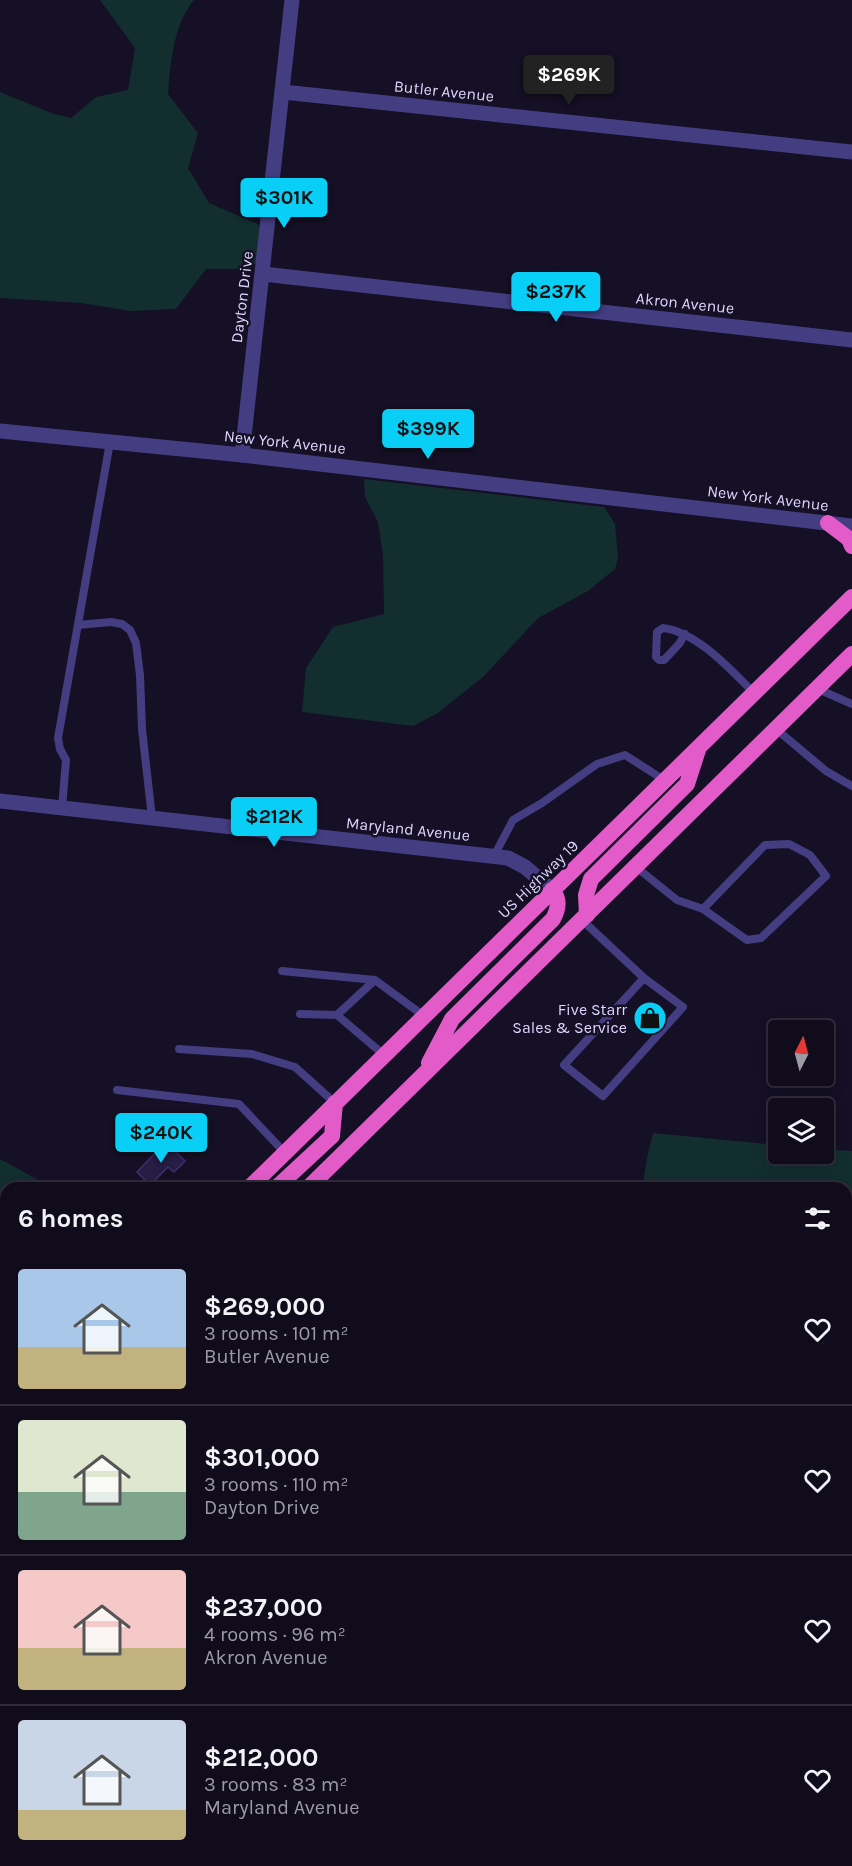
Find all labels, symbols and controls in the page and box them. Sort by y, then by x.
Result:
pin: $269K [527,55,611,106]
text: $269K [537,63,601,86]
street label: Butler Avenue [393,76,495,106]
pin: $301K [242,178,326,229]
text: $301K [254,186,314,209]
street label: Dayton Drive [227,250,257,344]
pin: $237K [514,272,598,323]
text: $237K [525,280,587,303]
street label: Akron Avenue [635,288,735,318]
pin: $399K [386,409,470,460]
text: $399K [396,417,460,440]
street label: New York Avenue [223,426,347,458]
street label: New York Avenue [706,481,830,515]
pin: $212K [232,797,316,848]
text: $212K [245,805,303,828]
street label: Maryland Avenue [345,813,471,845]
street label: US Highway 19 [494,836,582,922]
place label: Five Starr Sales & Service [512,1000,627,1037]
shop icon: Five Starr Sales & Service [632,1000,668,1036]
north arrow [768,1020,834,1086]
map controls [768,1020,834,1164]
button: layers [768,1098,834,1164]
pin: $240K [119,1113,203,1164]
text: $240K [129,1121,193,1144]
icon: filters [801,1202,834,1235]
text: 6 homes [18,1203,123,1234]
text: $269,000 [204,1291,325,1322]
icon: home [66,1293,138,1365]
icon: heart [801,1313,834,1346]
text: 3 rooms · 101 m² [204,1322,349,1345]
text: Butler Avenue [204,1345,330,1368]
text: $301,000 [204,1442,320,1473]
icon: home [66,1444,138,1516]
icon: heart [801,1464,834,1497]
text: 3 rooms · 110 m² [204,1473,349,1496]
text: Dayton Drive [204,1496,320,1519]
text: $237,000 [204,1592,323,1623]
icon: home [66,1594,138,1666]
icon: heart [801,1614,834,1647]
text: 4 rooms · 96 m² [204,1623,346,1646]
text: Akron Avenue [204,1646,328,1669]
text: $212,000 [204,1742,319,1773]
icon: home [66,1744,138,1816]
icon: heart [801,1764,834,1797]
text: 3 rooms · 83 m² [204,1773,348,1796]
text: Maryland Avenue [204,1796,360,1819]

